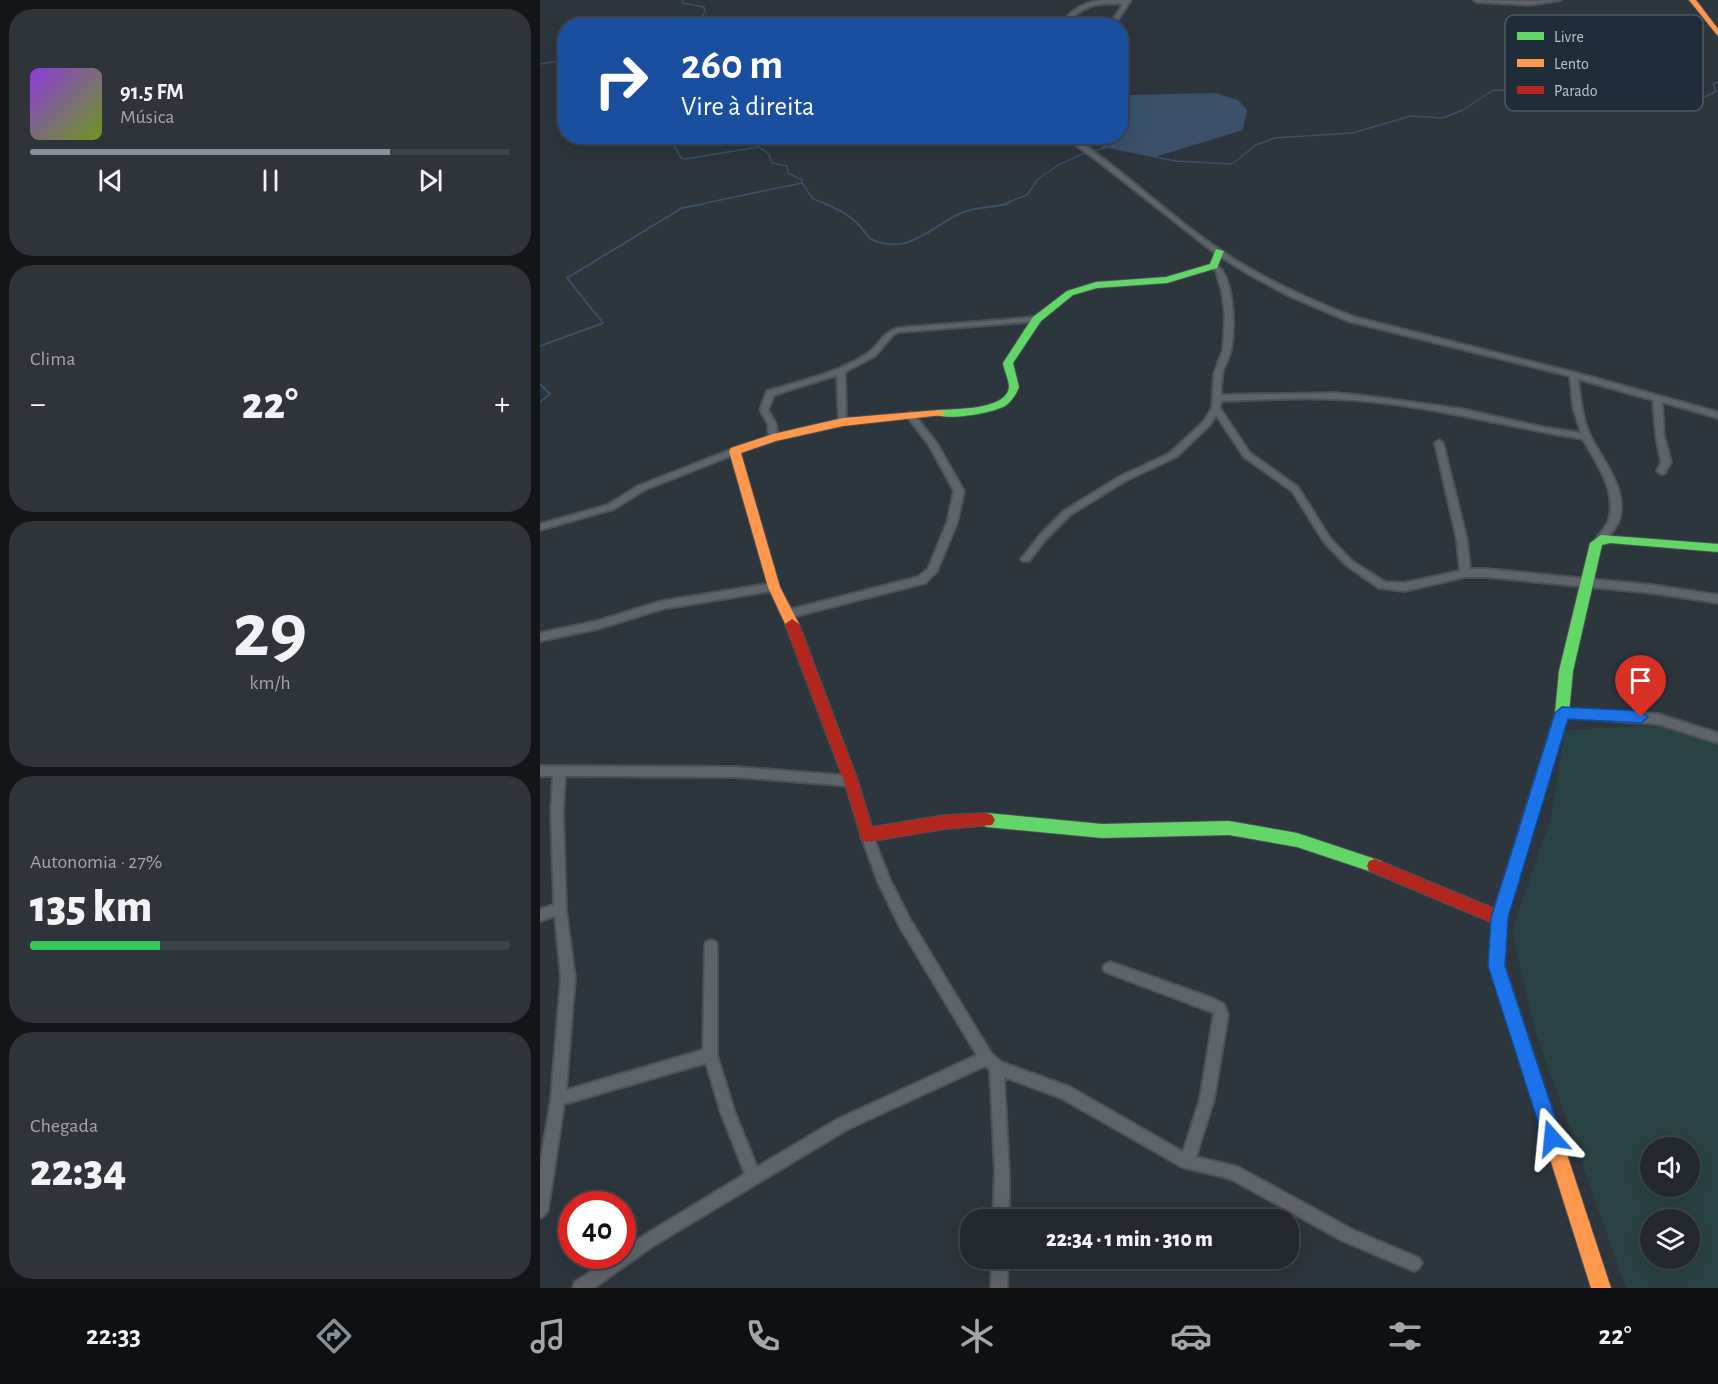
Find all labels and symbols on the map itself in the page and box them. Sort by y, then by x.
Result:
legend [1505,15,1703,111]
text: Livre [1554,29,1584,45]
text: Lento [1554,56,1589,72]
text: Parado [1554,83,1598,99]
pin [1615,655,1666,717]
position arrow [1520,1106,1584,1170]
speed limit sign: 40 [558,1191,636,1269]

